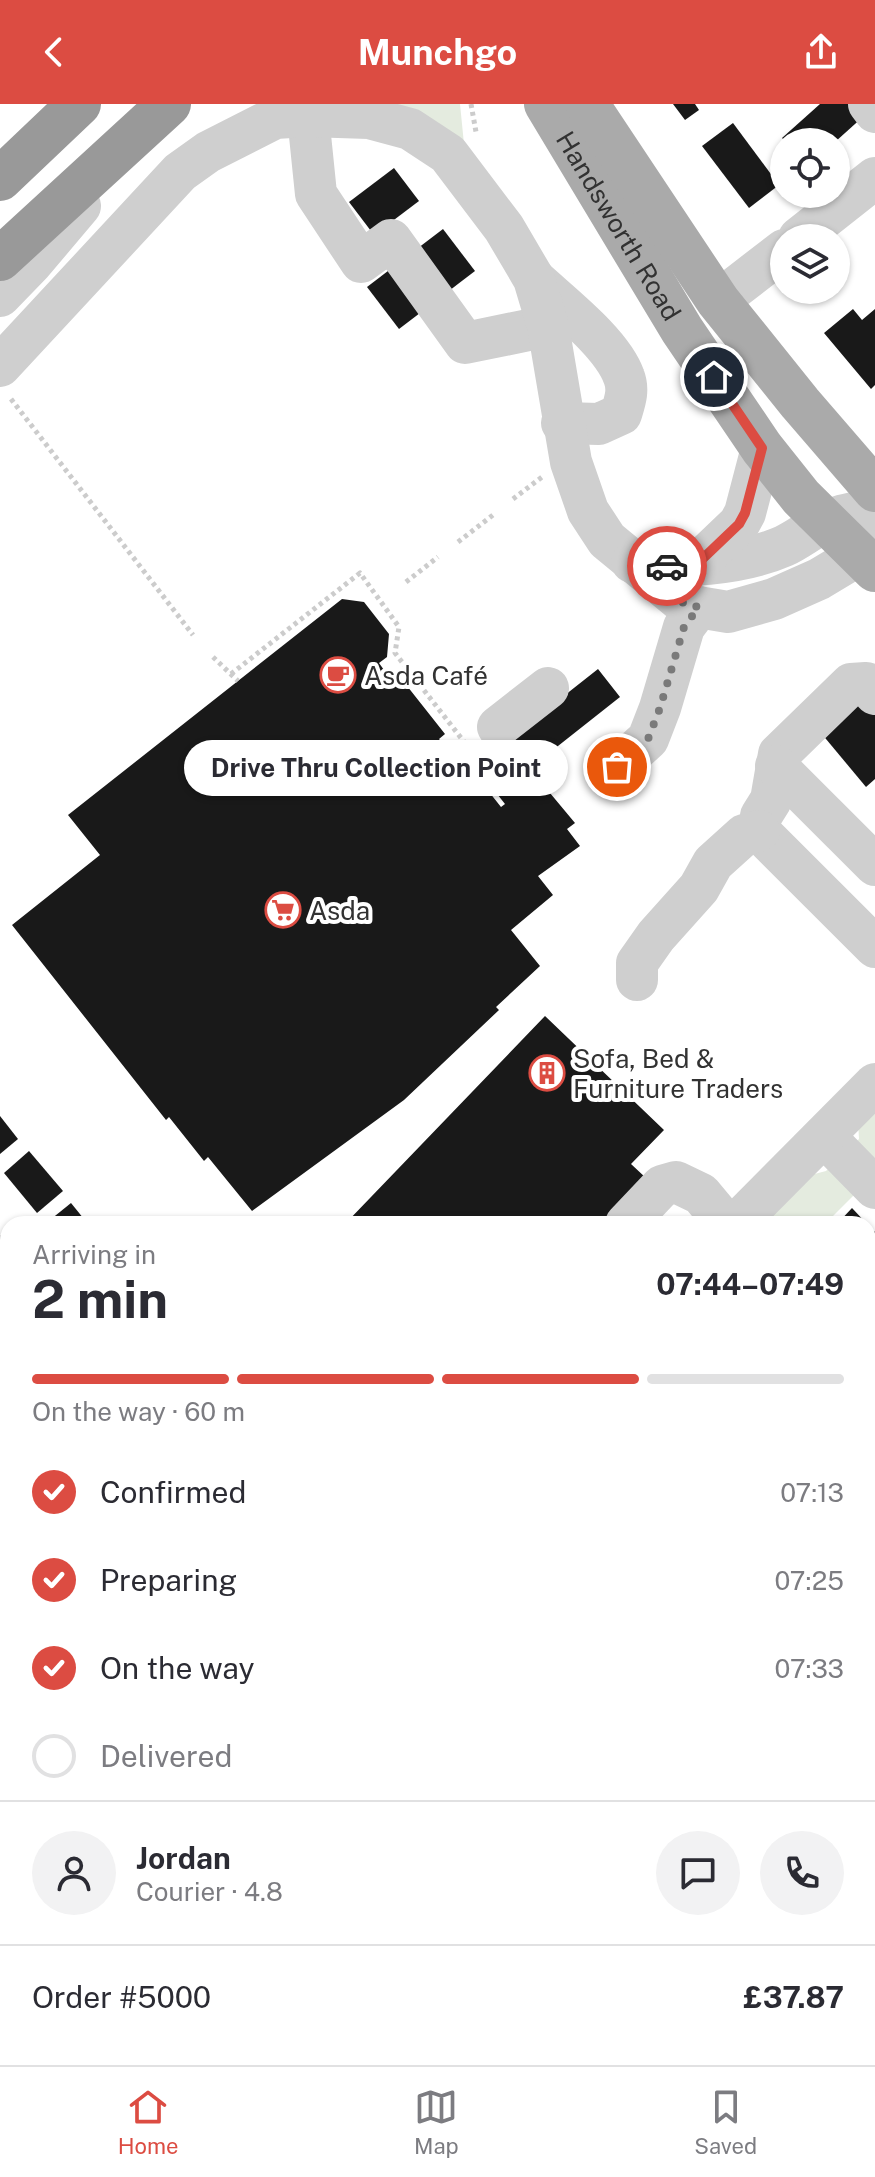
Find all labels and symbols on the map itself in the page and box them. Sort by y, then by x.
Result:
street label: Handsworth Road [550,125,688,326]
pin [680,343,748,411]
courier [627,526,707,606]
cafe icon: Asda Café [319,656,357,694]
place label: Asda Café [364,660,488,691]
pin [583,733,651,801]
callout: Drive Thru Collection Point [185,739,569,795]
supermarket icon: Asda [264,891,302,929]
place label: Asda [309,895,370,926]
place label: Sofa, Bed & Furniture Traders [573,1043,783,1104]
building icon: Sofa, Bed & Furniture Traders [528,1054,566,1092]

